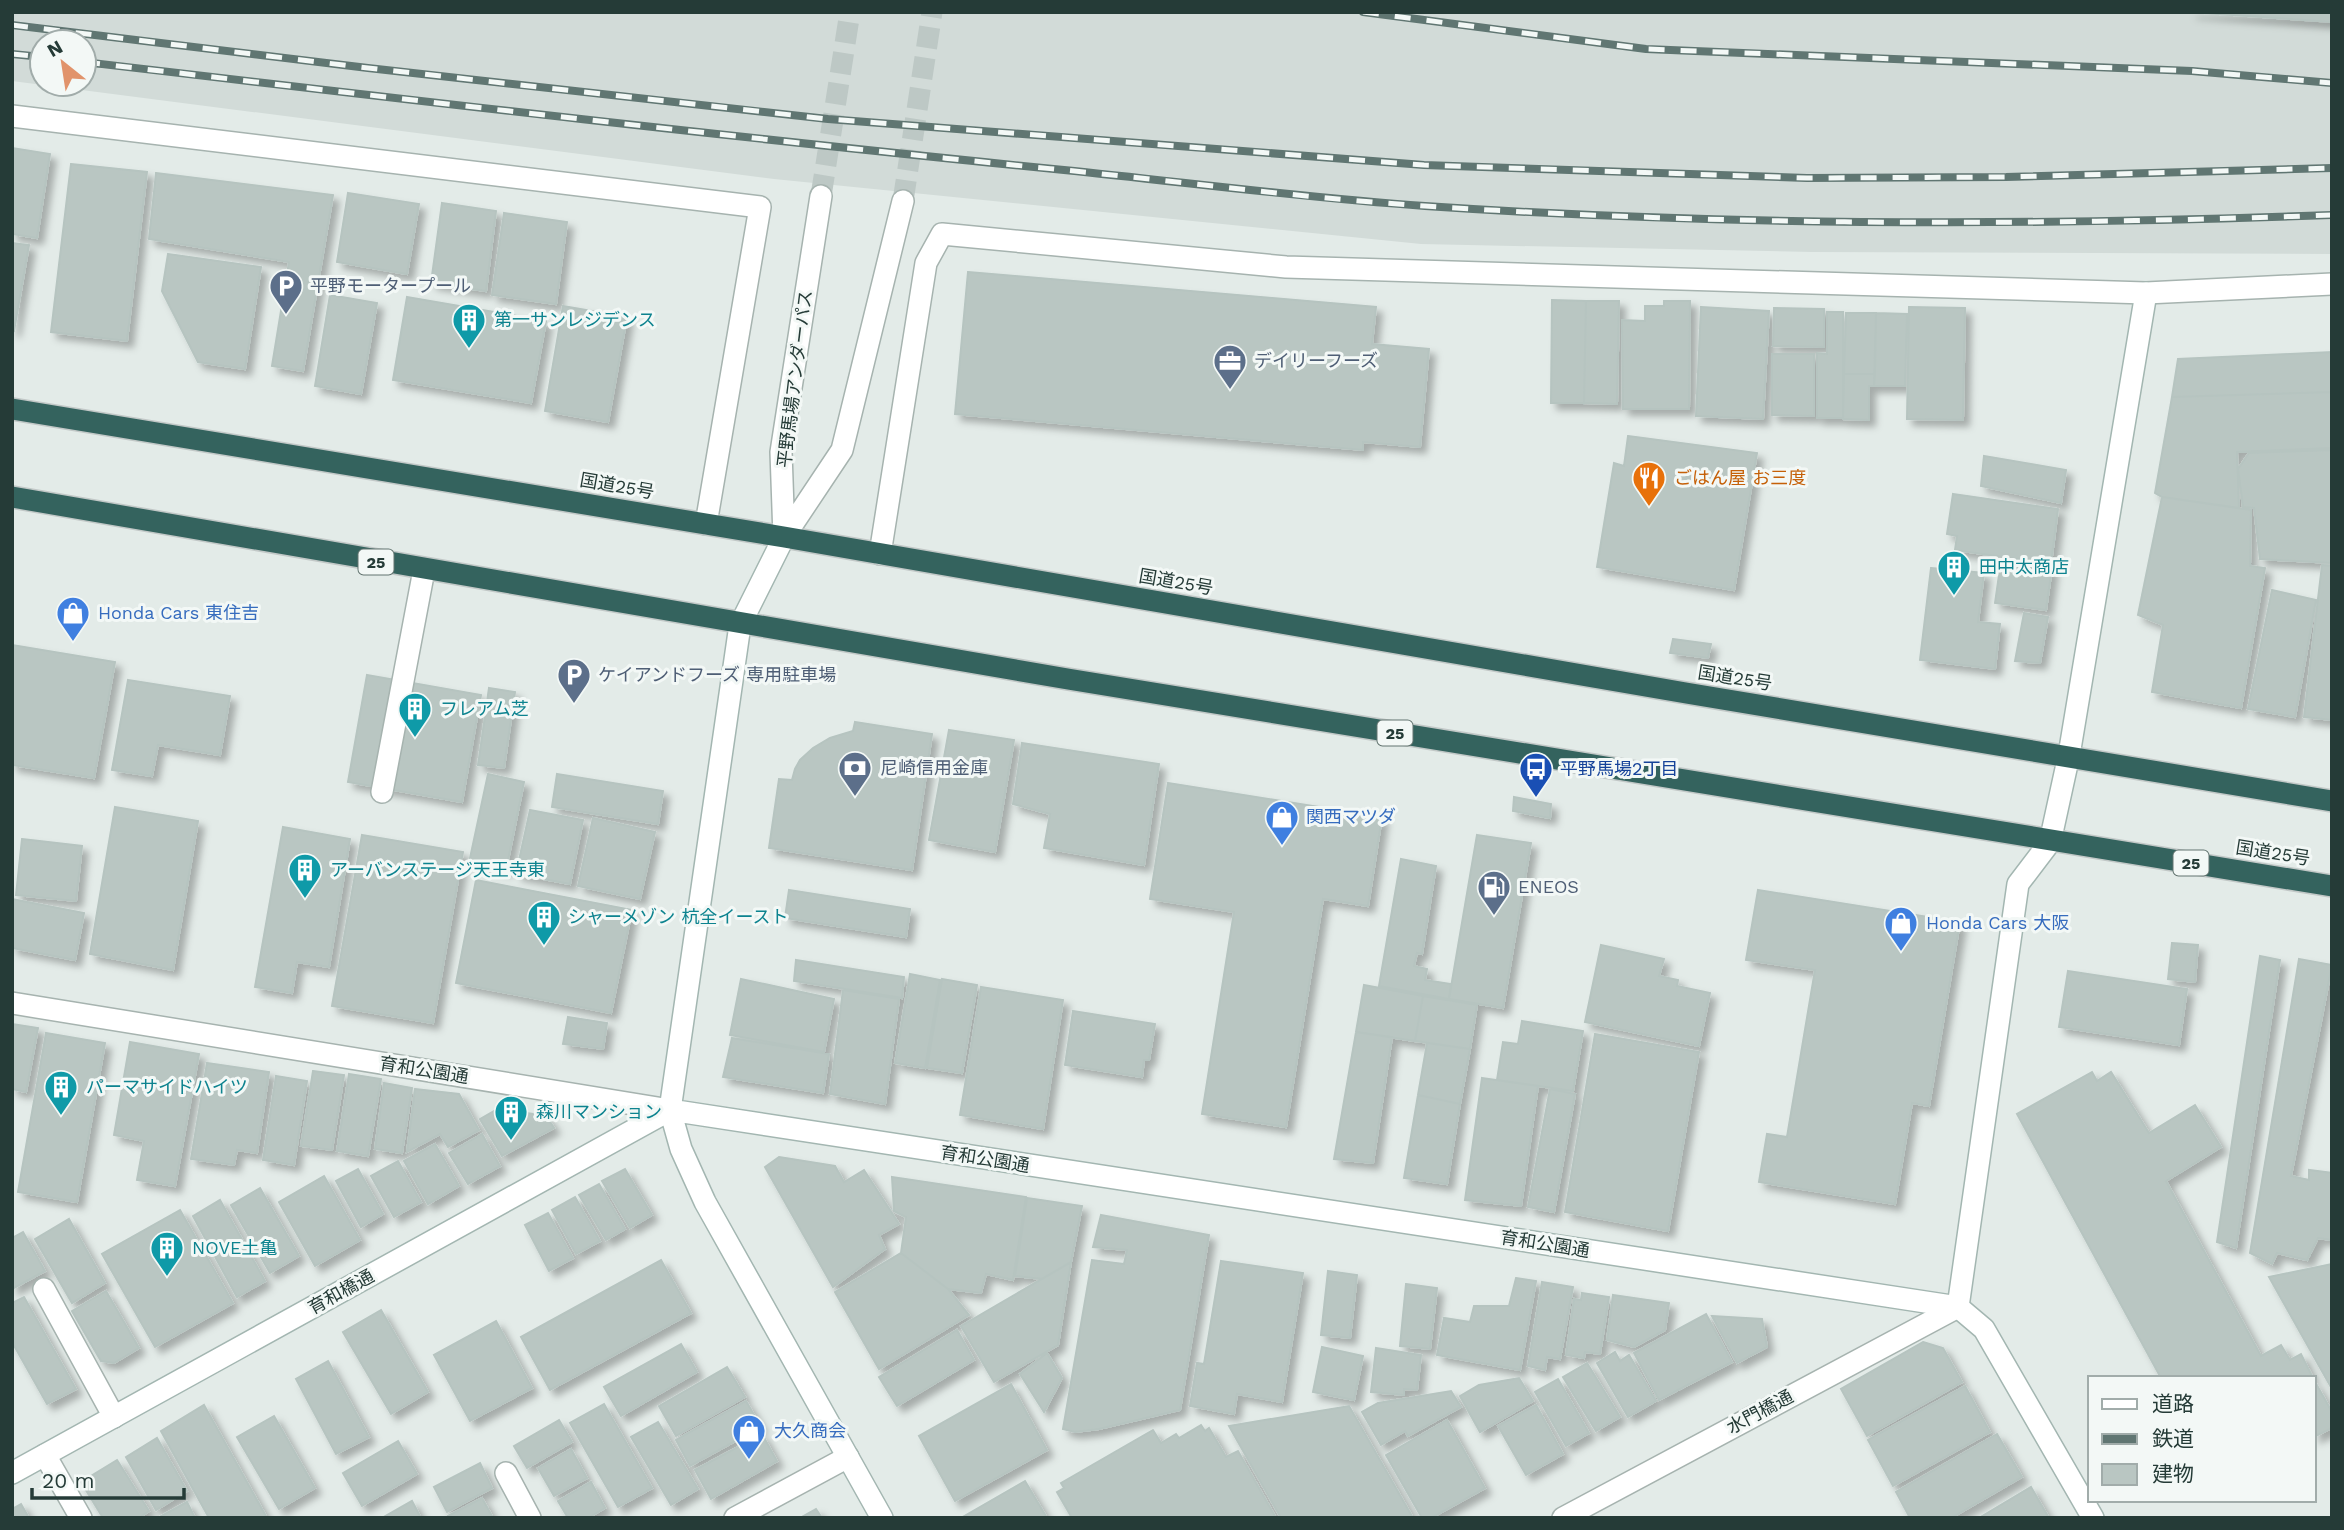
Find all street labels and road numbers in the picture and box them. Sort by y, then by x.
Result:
street label: 平野馬場アンダーパス [773,289,816,469]
street label: 国道25号 [578,469,656,502]
road number: 25 [358,550,394,575]
street label: 国道25号 [1137,565,1215,598]
street label: 国道25号 [1696,661,1774,694]
road number: 25 [1378,720,1412,746]
street label: 国道25号 [2234,836,2312,869]
road number: 25 [2174,850,2208,876]
street label: 育和公園通 [378,1052,470,1087]
street label: 育和公園通 [939,1141,1031,1176]
street label: 育和公園通 [1499,1226,1591,1261]
street label: 育和橋通 [304,1265,377,1318]
street label: 水門橋通 [1723,1385,1796,1438]

